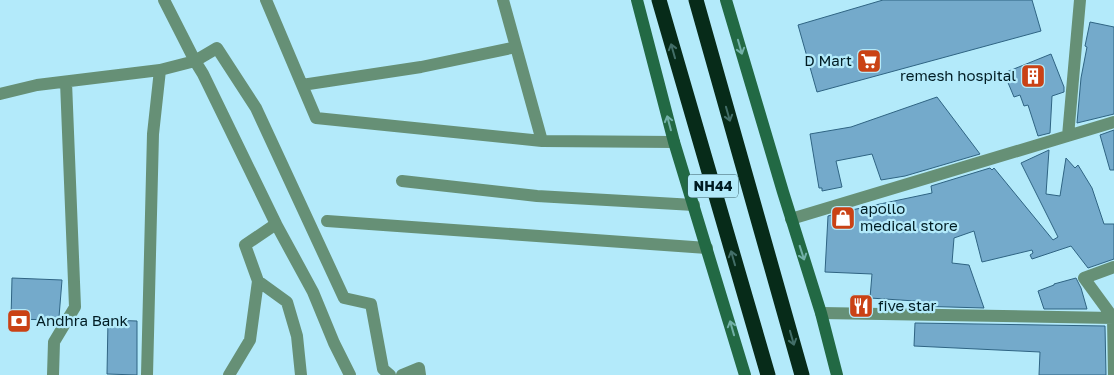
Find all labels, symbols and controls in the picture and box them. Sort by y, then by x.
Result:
one-way arrow [736,38,746,54]
one-way arrow [668,44,678,60]
supermarket icon: D Mart [856,48,882,74]
place label: D Mart [804,51,852,69]
building icon: remesh hospital [1020,63,1046,89]
place label: remesh hospital [900,66,1016,84]
one-way arrow [724,106,734,122]
one-way arrow [664,115,673,131]
road number: NH44 [688,175,738,198]
place label: apollo medical store [860,199,958,234]
shop icon: apollo medical store [830,205,856,231]
one-way arrow [797,244,807,260]
one-way arrow [728,250,738,266]
restaurant icon: five star [848,293,874,319]
place label: five star [878,296,936,314]
bank icon: Andhra Bank [6,308,32,334]
place label: Andhra Bank [36,311,128,329]
one-way arrow [726,321,736,337]
one-way arrow [787,330,797,346]

